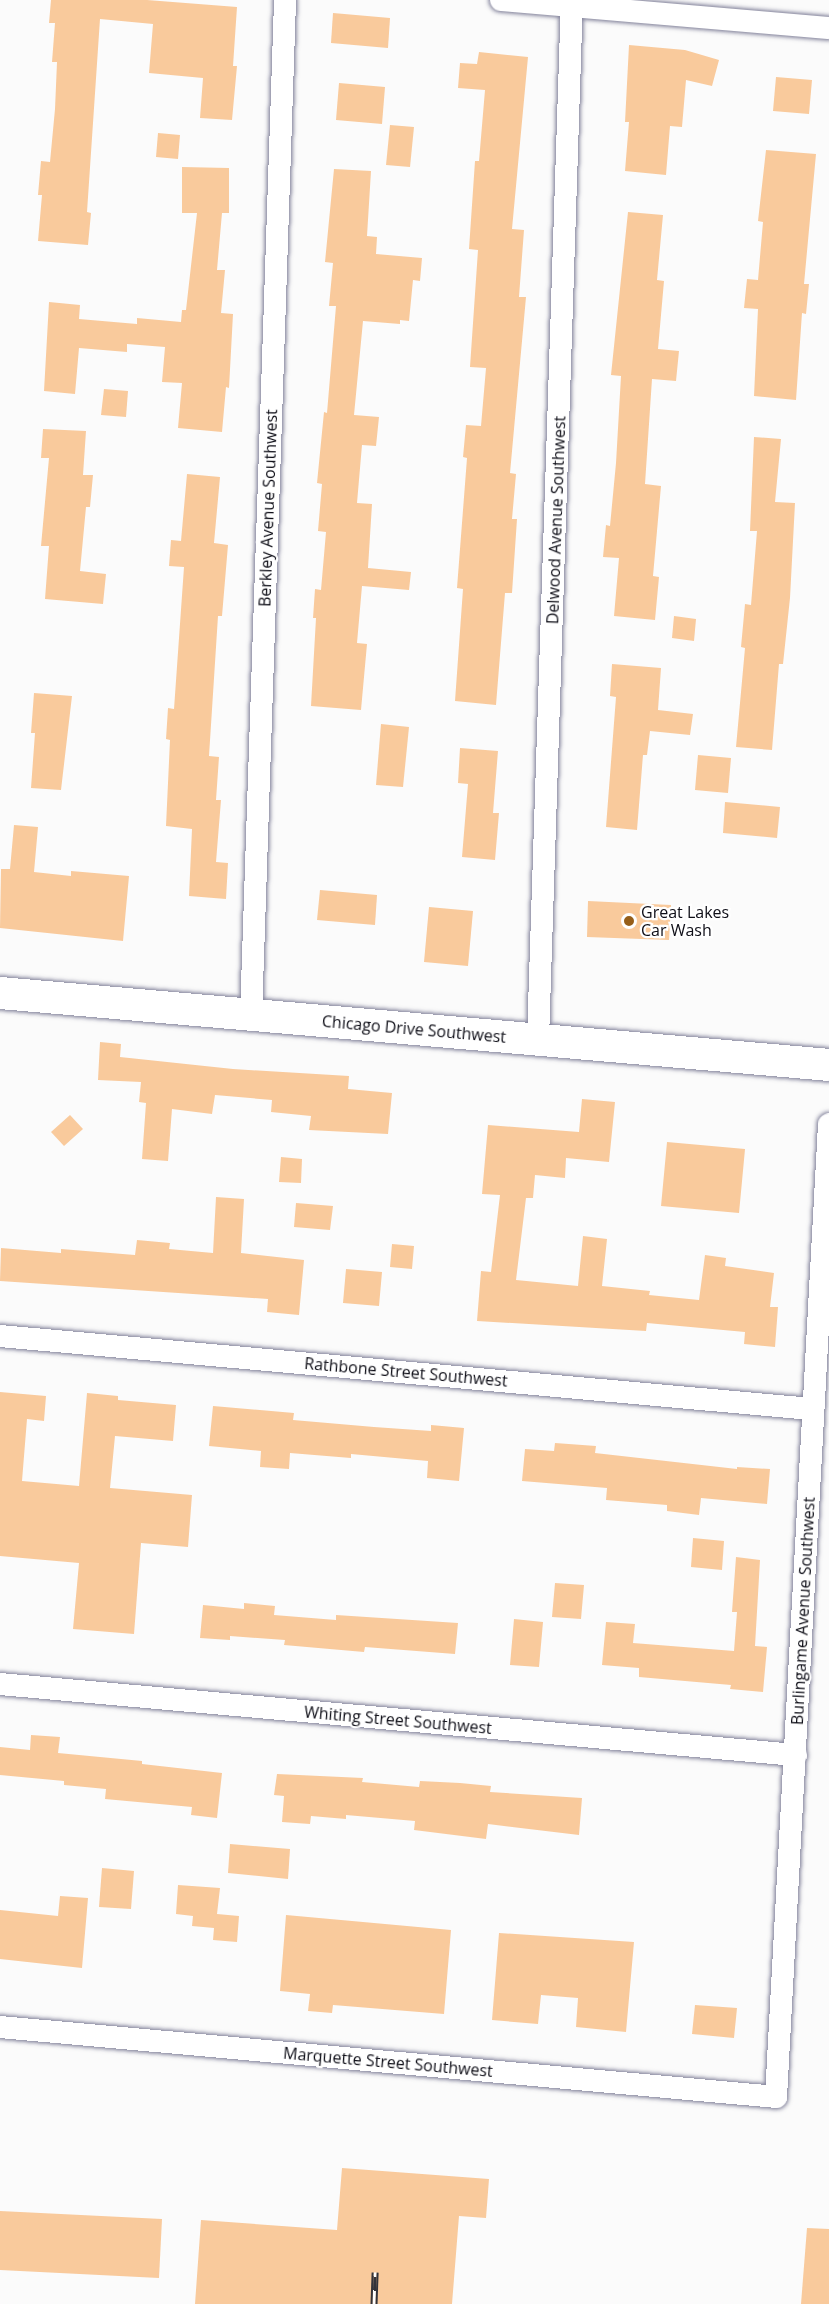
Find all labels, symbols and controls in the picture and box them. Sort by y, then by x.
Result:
street label: Berkley Avenue Southwest [255,409,281,607]
street label: Delwood Avenue Southwest [543,415,569,625]
place label: Great Lakes Car Wash [641,902,729,940]
marker: Great Lakes Car Wash [622,914,636,928]
street label: Chicago Drive Southwest [321,1011,507,1047]
street label: Rathbone Street Southwest [304,1354,508,1390]
street label: Burlingame Avenue Southwest [787,1496,819,1726]
street label: Whiting Street Southwest [303,1702,493,1738]
street label: Marquette Street Southwest [282,2043,494,2081]

